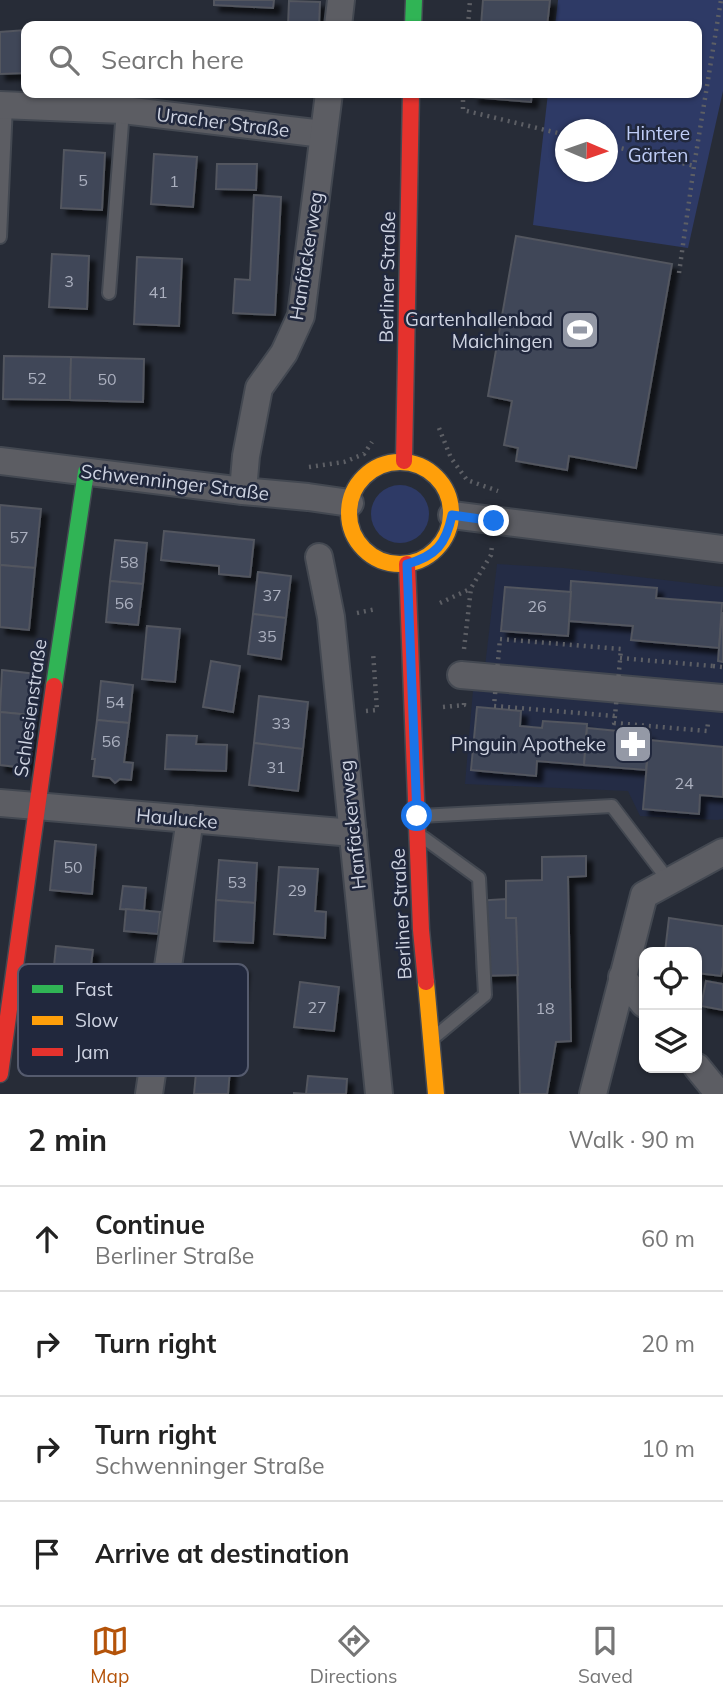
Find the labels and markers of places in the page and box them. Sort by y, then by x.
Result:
place label: Gartenhallenbad Maichingen [405,307,553,353]
sports icon: Gartenhallenbad Maichingen [559,309,601,351]
pharmacy icon: Pinguin Apotheke [612,723,654,765]
place label: Pinguin Apotheke [451,732,606,756]

